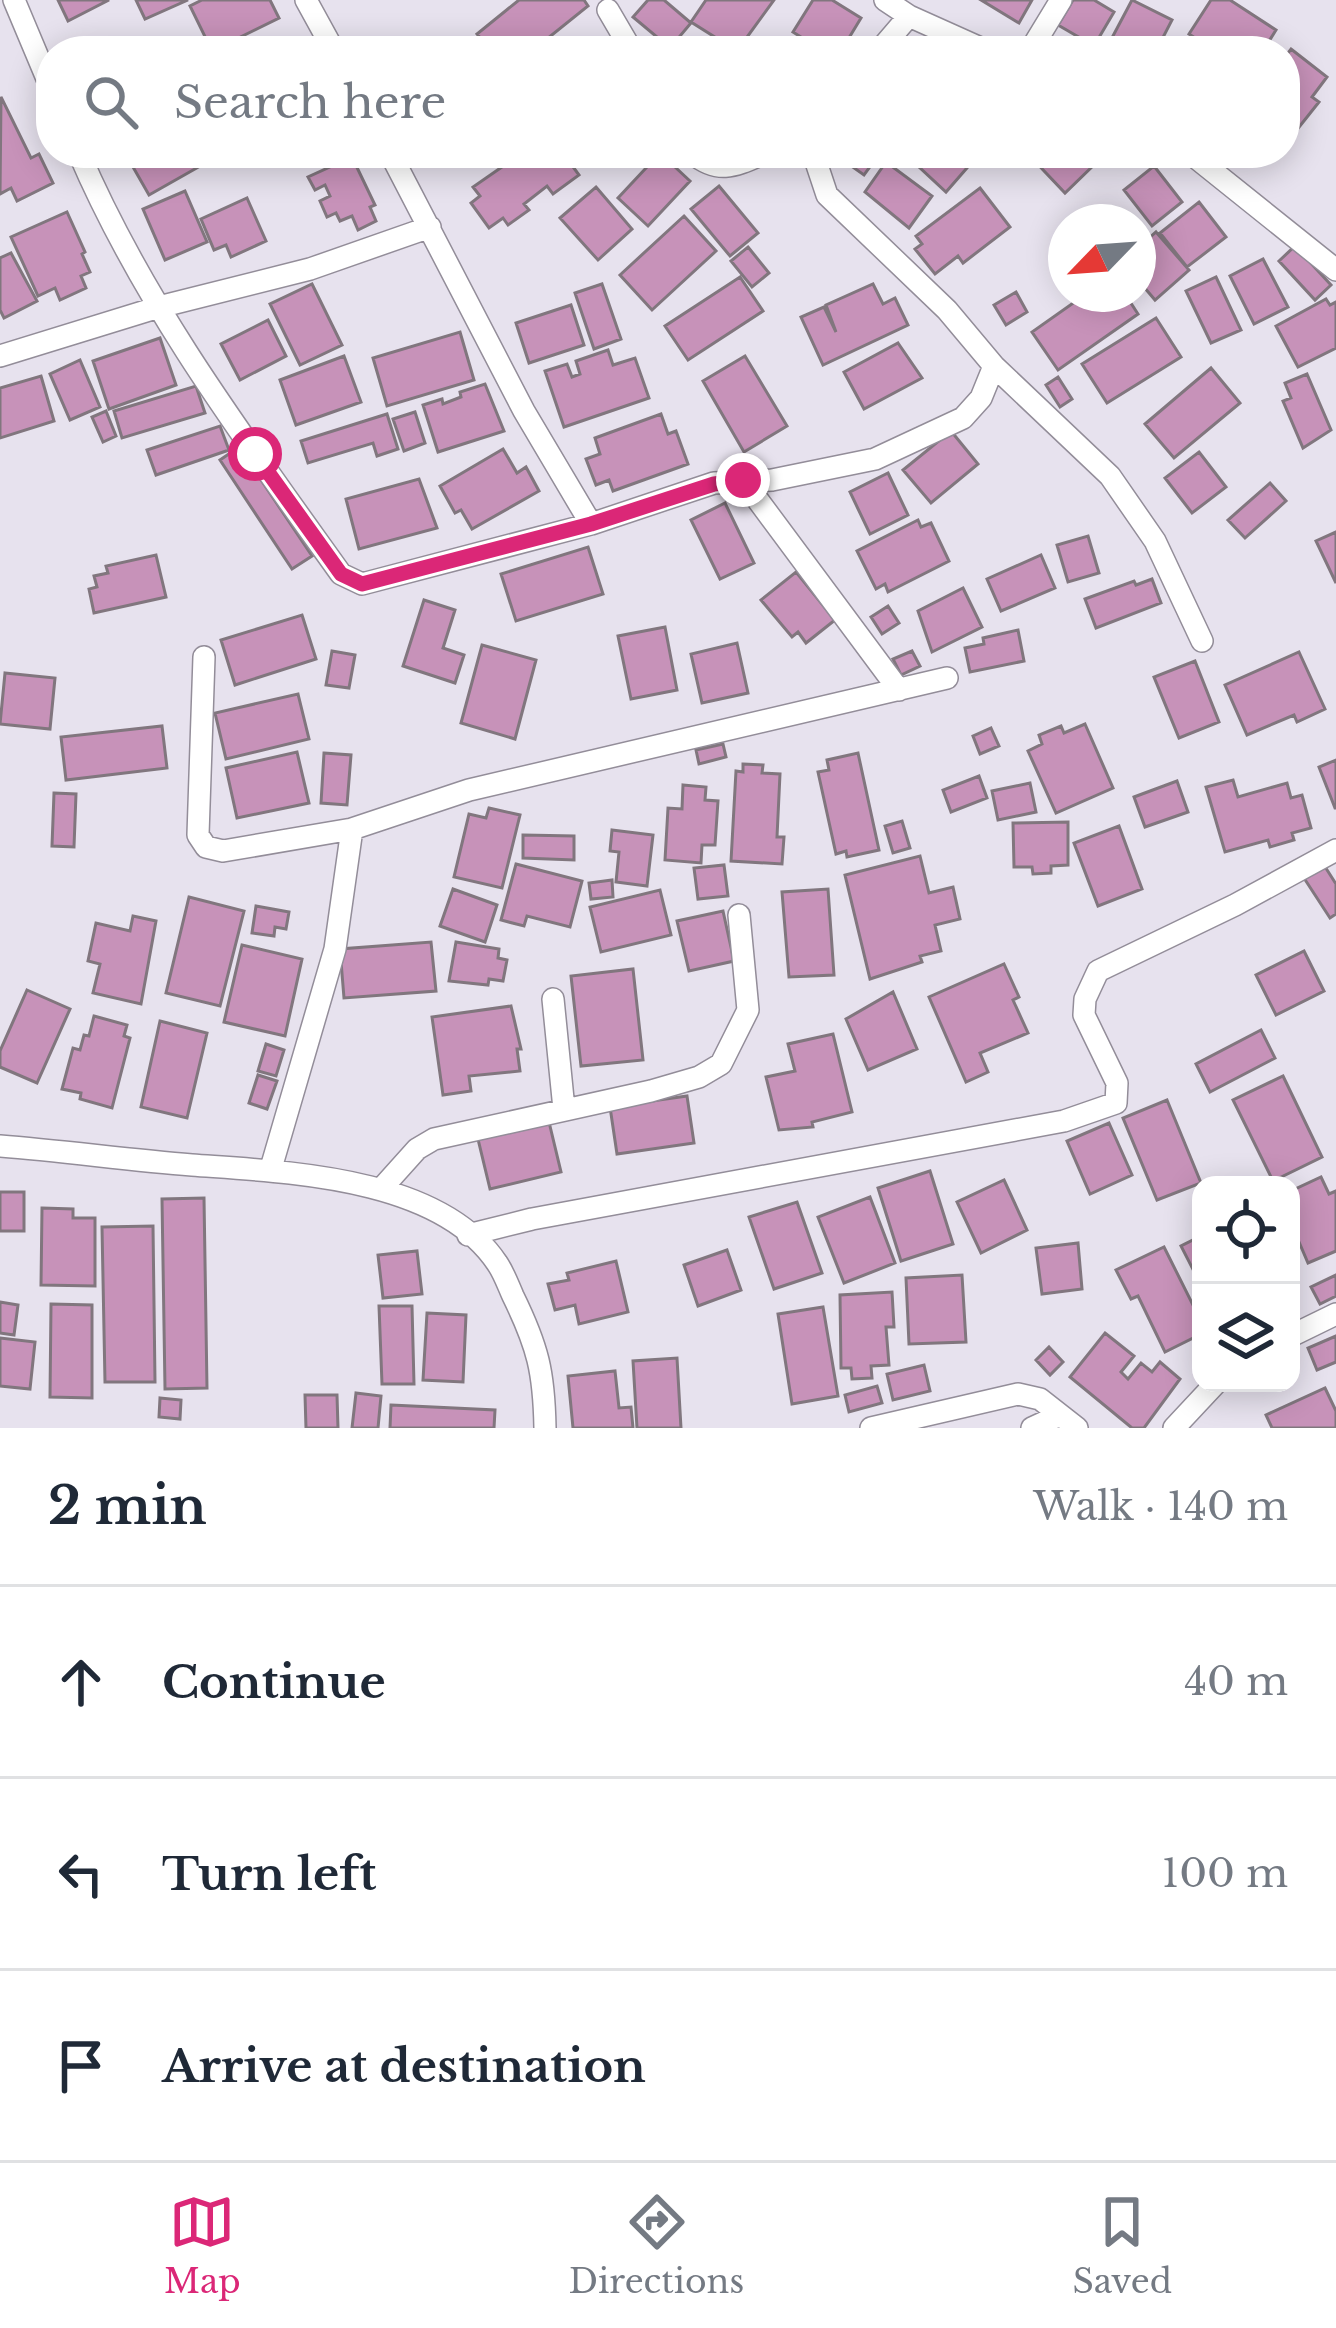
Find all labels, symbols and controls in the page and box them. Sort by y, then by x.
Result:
search box [36,36,1300,168]
icon: search [78,69,144,135]
text: Search here [174,74,446,130]
north arrow [1048,204,1156,312]
route start [228,427,282,481]
route end [716,453,770,507]
map controls [1192,1176,1300,1392]
button: locate [1192,1176,1300,1284]
button: layers [1192,1284,1300,1392]
text: 2 min [48,1475,207,1538]
text: Walk · 140 m [1033,1482,1288,1531]
icon: ahead [48,1649,114,1715]
text: Continue [162,1654,386,1710]
text: 40 m [1184,1657,1288,1706]
icon: left [48,1841,114,1907]
text: Turn left [162,1846,376,1902]
text: 100 m [1162,1849,1288,1898]
icon: arrive [48,2033,114,2099]
text: Arrive at destination [162,2038,646,2094]
tab: Map [164,2189,241,2302]
tab: Directions [569,2189,744,2302]
tab: Saved [1072,2189,1172,2302]

